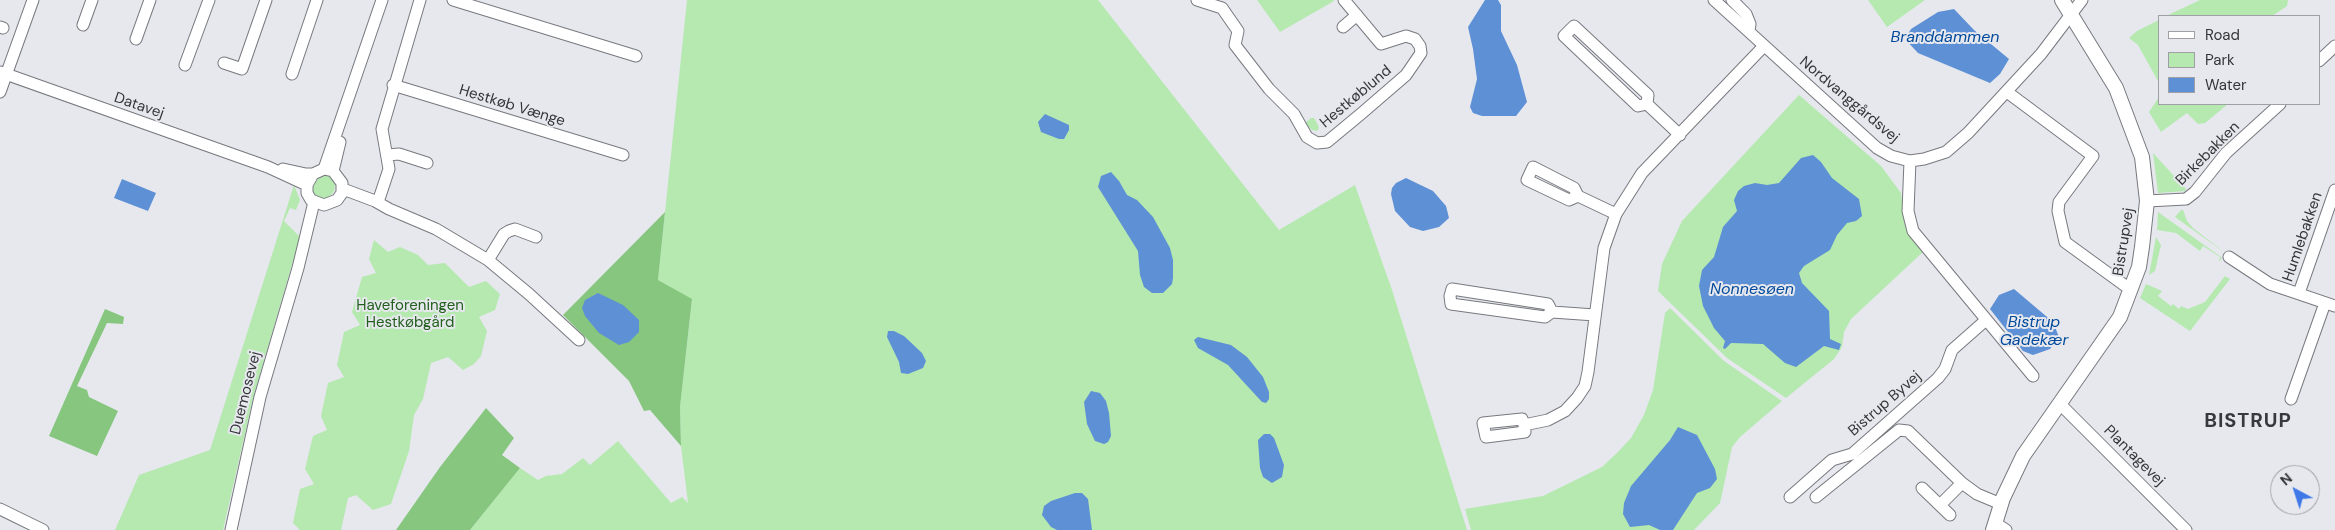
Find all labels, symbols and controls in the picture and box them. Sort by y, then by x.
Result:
legend [2158,15,2320,105]
text: Road [2205,25,2240,45]
water label: Branddammen [1891,28,1999,48]
text: Park [2205,50,2235,70]
street label: Nordvanggårdsvej [1795,53,1903,147]
street label: Hestkøblund [1317,62,1395,132]
text: Water [2205,75,2246,95]
street label: Hestkøb Vænge [457,81,567,131]
street label: Datavej [112,89,166,123]
street label: Birkebakken [2172,118,2244,190]
street label: Humlebakken [2279,190,2327,284]
street label: Bistrupvej [2110,207,2138,277]
water label: Nonnesøen [1710,280,1794,300]
park label: Haveforeningen Hestkøbgård [356,297,464,332]
water label: Bistrup Gadekær [2000,313,2068,351]
street label: Duemosevej [227,350,265,436]
street label: Bistrup Byvej [1845,368,1925,440]
district label: BISTRUP [2203,410,2293,434]
street label: Plantagevej [2100,422,2168,490]
north arrow [2270,465,2320,515]
text: N [2276,469,2296,489]

